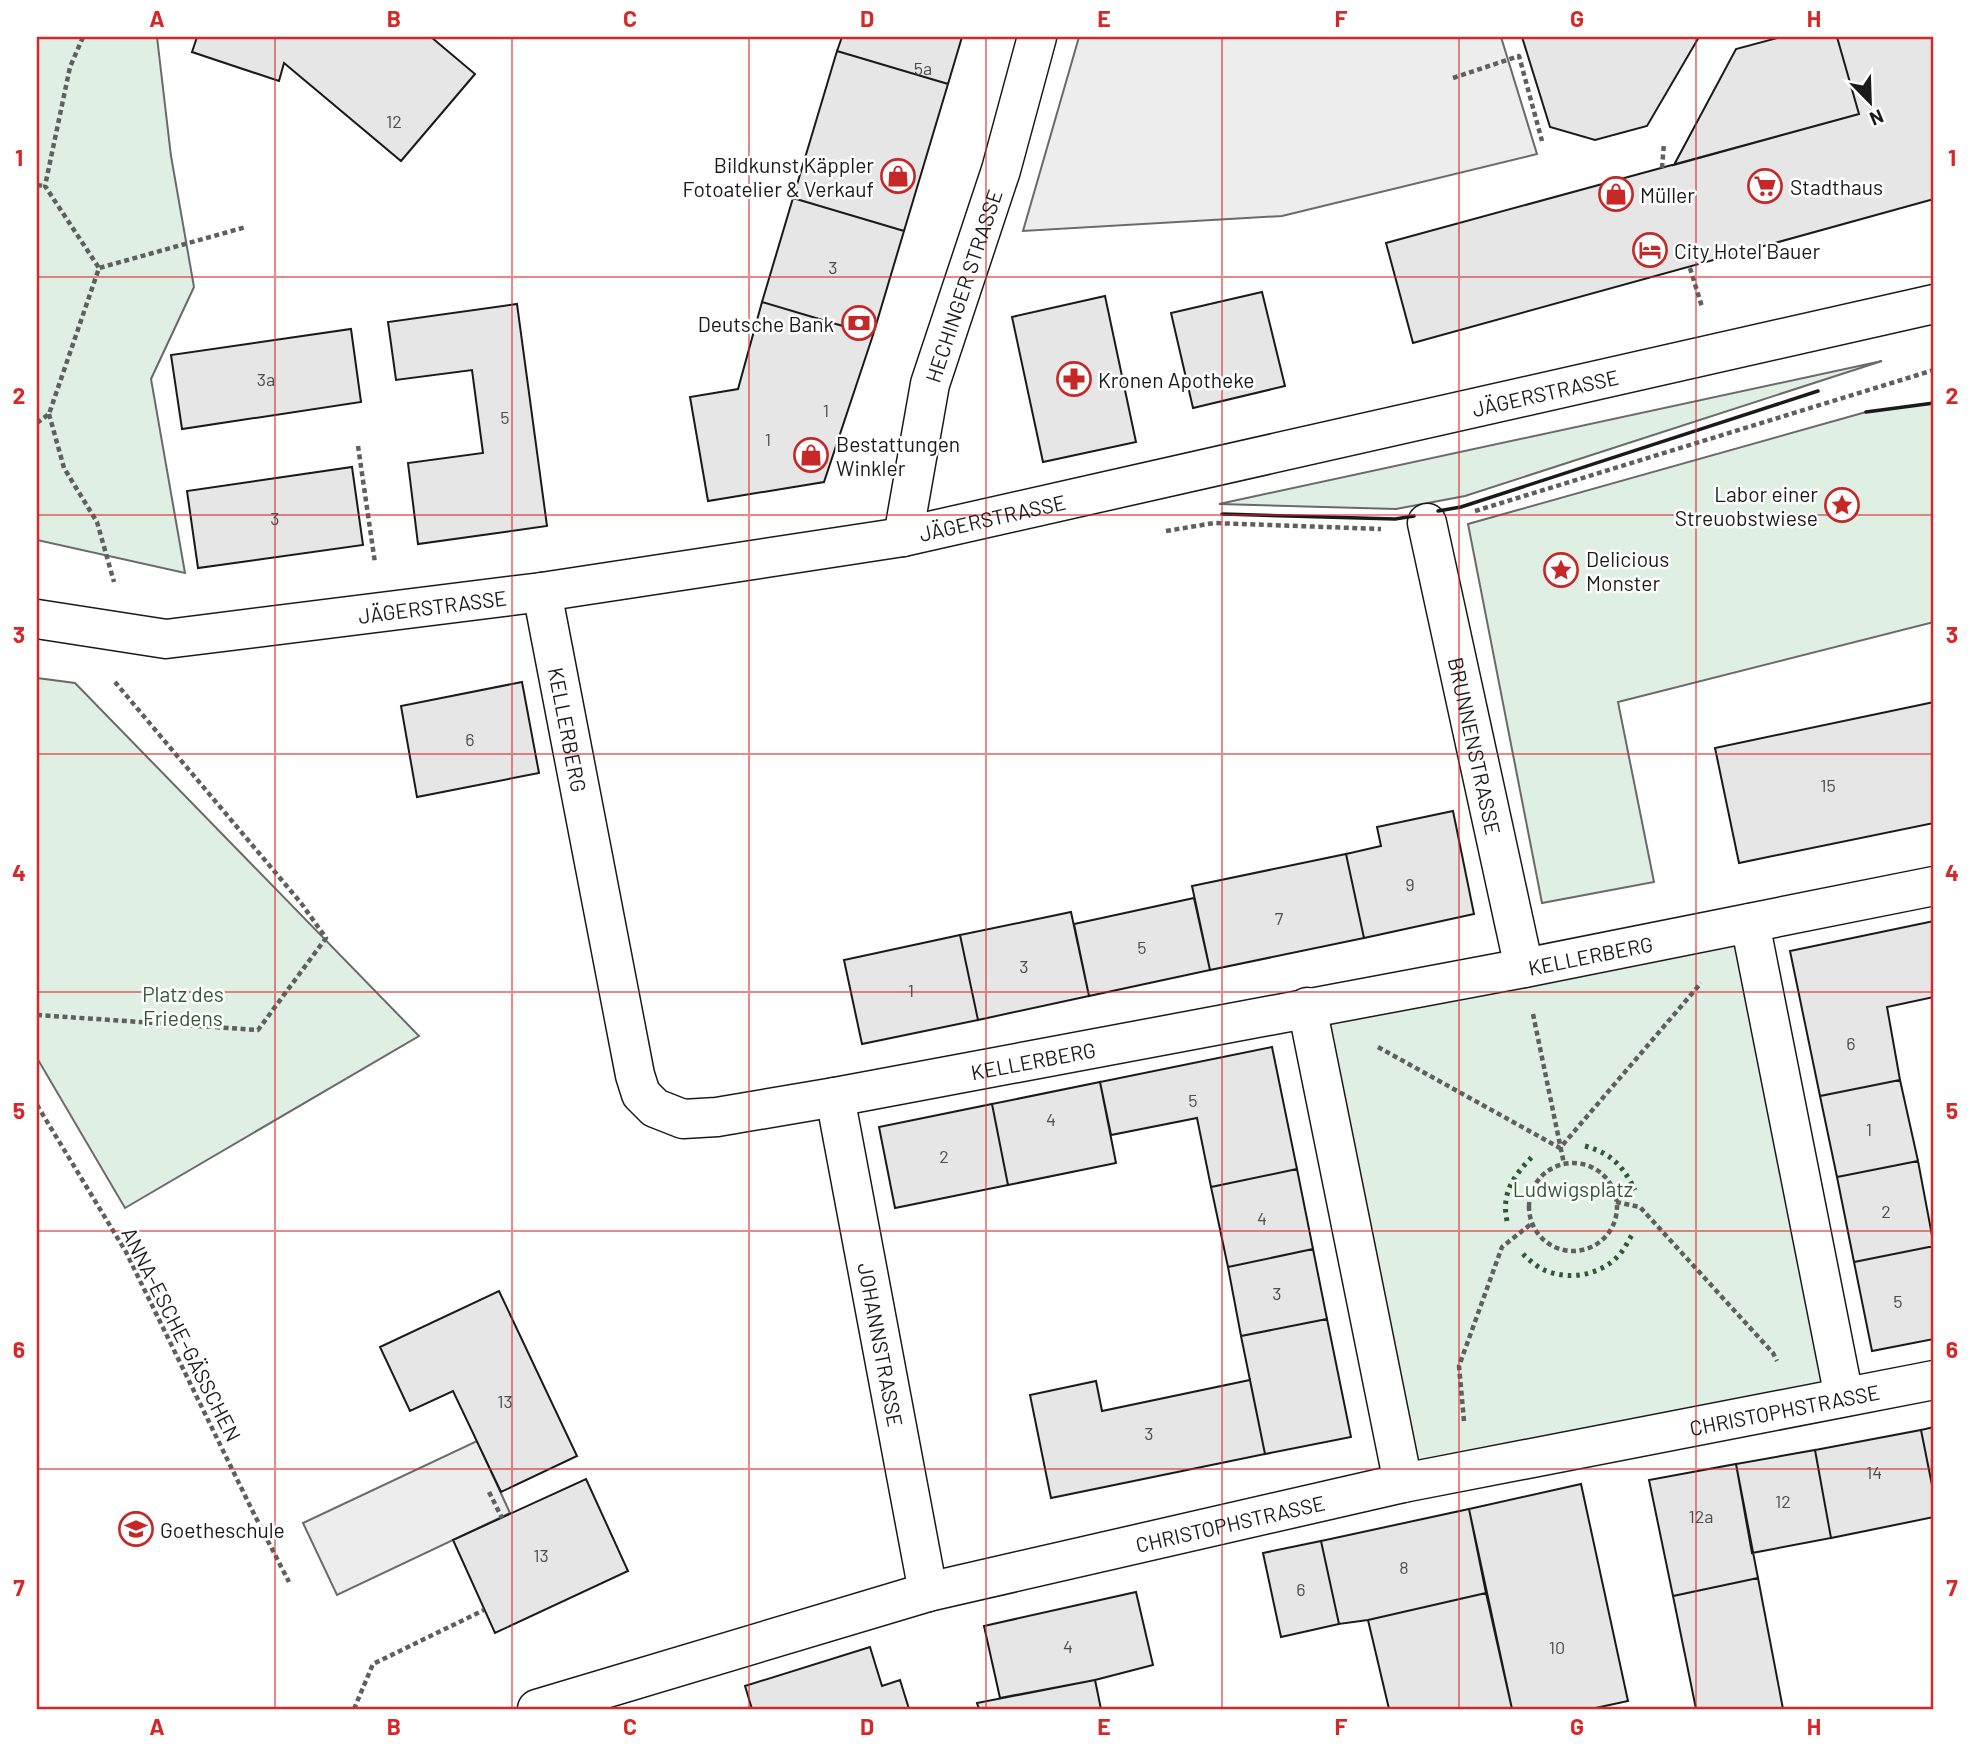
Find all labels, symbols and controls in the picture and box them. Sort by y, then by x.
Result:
text: A [149,4,165,32]
text: B [387,4,401,32]
text: C [623,4,637,32]
text: D [860,4,874,32]
text: E [1097,4,1111,32]
text: F [1335,4,1348,32]
text: G [1570,4,1584,32]
text: H [1807,4,1821,32]
house number: 5a [914,57,932,79]
north arrow [1834,66,1904,136]
text: N [1867,105,1887,131]
house number: 12 [386,110,402,132]
text: 1 [15,143,23,171]
text: 1 [1948,143,1956,171]
place label: Bildkunst Käppler Fotoatelier & Verkauf [682,152,874,201]
shop icon: Bildkunst Käppler Fotoatelier & Verkauf [879,157,917,195]
supermarket icon: Stadthaus [1746,167,1784,205]
place label: Stadthaus [1790,174,1883,199]
shop icon: Müller [1597,175,1635,213]
place label: Müller [1640,182,1695,207]
street label: HECHINGER STRASSE [919,186,1006,385]
hotel icon: City Hotel Bauer [1631,231,1669,269]
place label: City Hotel Bauer [1674,238,1820,263]
house number: 3 [828,256,838,278]
bank icon: Deutsche Bank [840,304,878,342]
place label: Deutsche Bank [698,311,834,336]
pharmacy icon: Kronen Apotheke [1055,360,1093,398]
street label: JÄGERSTRASSE [1469,363,1621,421]
place label: Kronen Apotheke [1098,367,1255,392]
house number: 3a [257,368,275,390]
text: 2 [13,381,25,409]
text: 2 [1946,381,1958,409]
house number: 1 [823,399,829,421]
house number: 5 [500,406,510,428]
house number: 1 [765,428,771,450]
place label: Bestattungen Winkler [836,431,960,480]
shop icon: Bestattungen Winkler [792,436,830,474]
place label: Labor einer Streuobstwiese [1675,481,1818,530]
place icon: Labor einer Streuobstwiese [1823,486,1861,524]
street label: JÄGERSTRASSE [916,488,1068,546]
house number: 3 [270,507,280,529]
place label: Delicious Monster [1586,546,1669,595]
place icon: Delicious Monster [1542,551,1580,589]
street label: JÄGERSTRASSE [357,584,508,627]
text: 3 [13,620,25,648]
text: 3 [1946,620,1958,648]
street label: BRUNNENSTRASSE [1444,655,1507,837]
street label: KELLERBERG [544,665,593,794]
house number: 6 [465,728,475,750]
house number: 15 [1820,774,1836,796]
text: 4 [12,858,26,886]
text: 4 [1945,858,1959,886]
house number: 9 [1405,873,1415,895]
house number: 7 [1275,907,1284,929]
street label: KELLERBERG [1526,930,1655,979]
house number: 5 [1137,936,1147,958]
house number: 3 [1019,955,1029,977]
house number: 1 [908,979,914,1001]
park label: Platz des Friedens [142,981,224,1030]
house number: 6 [1846,1032,1856,1054]
street label: KELLERBERG [969,1036,1098,1084]
house number: 5 [1188,1089,1198,1111]
text: 5 [13,1096,25,1124]
text: 5 [1946,1096,1958,1124]
house number: 4 [1046,1108,1056,1130]
house number: 1 [1866,1118,1872,1140]
house number: 2 [939,1145,949,1167]
park label: Ludwigsplatz [1513,1176,1633,1201]
house number: 2 [1881,1200,1891,1222]
house number: 4 [1257,1207,1267,1229]
street label: ANNA-ESCHE-GÄSSCHEN [117,1223,247,1445]
street label: JOHANNSTRASSE [854,1261,909,1429]
house number: 3 [1272,1282,1282,1304]
house number: 5 [1893,1290,1903,1312]
text: 6 [13,1335,25,1363]
text: 6 [1946,1335,1958,1363]
street label: CHRISTOPHSTRASSE [1687,1378,1882,1440]
house number: 13 [497,1390,513,1412]
house number: 3 [1144,1422,1154,1444]
house number: 14 [1866,1461,1882,1483]
street label: CHRISTOPHSTRASSE [1133,1489,1327,1557]
house number: 12 [1775,1490,1791,1512]
house number: 12a [1688,1505,1714,1527]
school or university icon: Goetheschule [117,1510,155,1548]
place label: Goetheschule [160,1517,285,1542]
house number: 13 [533,1544,549,1566]
house number: 8 [1399,1556,1409,1578]
text: 7 [13,1573,25,1601]
text: 7 [1946,1573,1958,1601]
house number: 6 [1296,1578,1306,1600]
house number: 4 [1063,1635,1073,1657]
house number: 10 [1549,1636,1565,1658]
text: A [149,1712,165,1740]
text: B [387,1712,401,1740]
text: C [623,1712,637,1740]
text: D [860,1712,874,1740]
text: E [1097,1712,1111,1740]
text: F [1335,1712,1348,1740]
text: G [1570,1712,1584,1740]
text: H [1807,1712,1821,1740]

